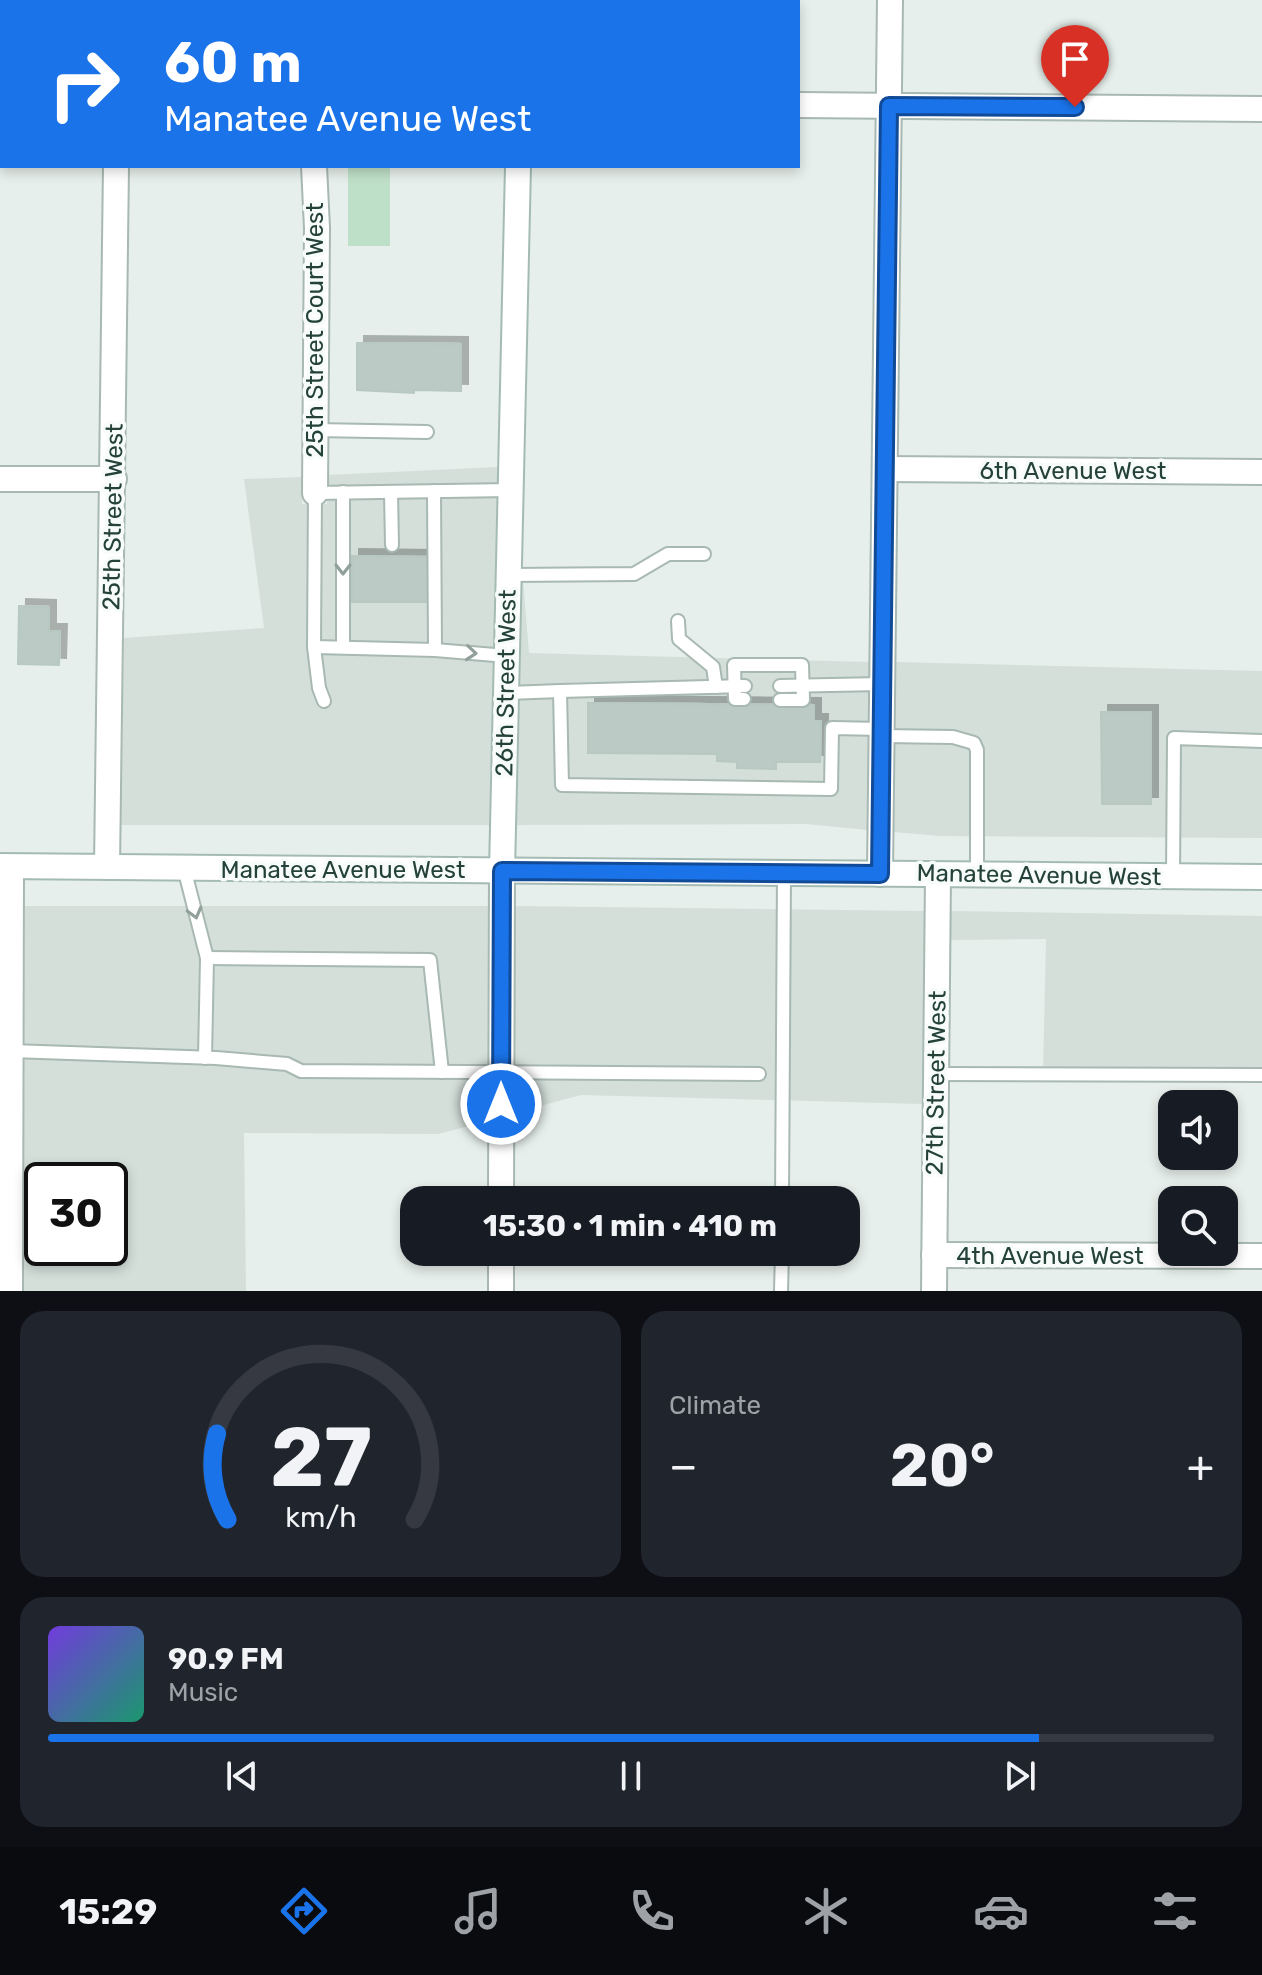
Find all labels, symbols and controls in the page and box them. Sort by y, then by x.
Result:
pin [1041,25,1109,107]
text: 60 m [164,30,302,96]
icon: right [32,32,136,136]
icon: arrive [1053,37,1097,81]
text: Manatee Avenue West [164,97,531,140]
street label: 25th Street Court West [301,202,329,458]
street label: 25th Street West [97,423,129,611]
street label: 6th Avenue West [979,457,1167,485]
one-way arrow [334,563,352,576]
street label: 26th Street West [490,589,522,777]
one-way arrow [465,644,478,661]
street label: Manatee Avenue West [221,856,465,884]
street label: Manatee Avenue West [916,859,1162,891]
one-way arrow [186,906,203,919]
street label: 27th Street West [920,990,952,1176]
position arrow [459,1062,543,1146]
map controls [1158,1090,1238,1266]
button: sound [1158,1090,1238,1170]
speed limit sign: 30 [24,1162,128,1266]
button: search [1158,1186,1238,1266]
text: 15:30 · 1 min · 410 m [483,1208,777,1244]
street label: 4th Avenue West [956,1242,1144,1270]
text: Climate [669,1390,761,1421]
text: 27 [270,1408,371,1507]
text: 20° [890,1430,994,1501]
text: − [669,1440,698,1492]
text: + [1187,1440,1214,1492]
text: km/h [285,1500,356,1534]
text: 90.9 FM [168,1641,284,1677]
text: Music [168,1677,238,1708]
icon: previous [220,1754,264,1798]
icon: pause [609,1754,653,1798]
icon: next [998,1754,1042,1798]
icon: directions [276,1883,332,1939]
icon: music [450,1883,506,1939]
icon: phone [624,1883,680,1939]
icon: climate [798,1883,854,1939]
icon: car [973,1883,1029,1939]
icon: filters [1147,1883,1203,1939]
text: 15:29 [59,1890,157,1933]

